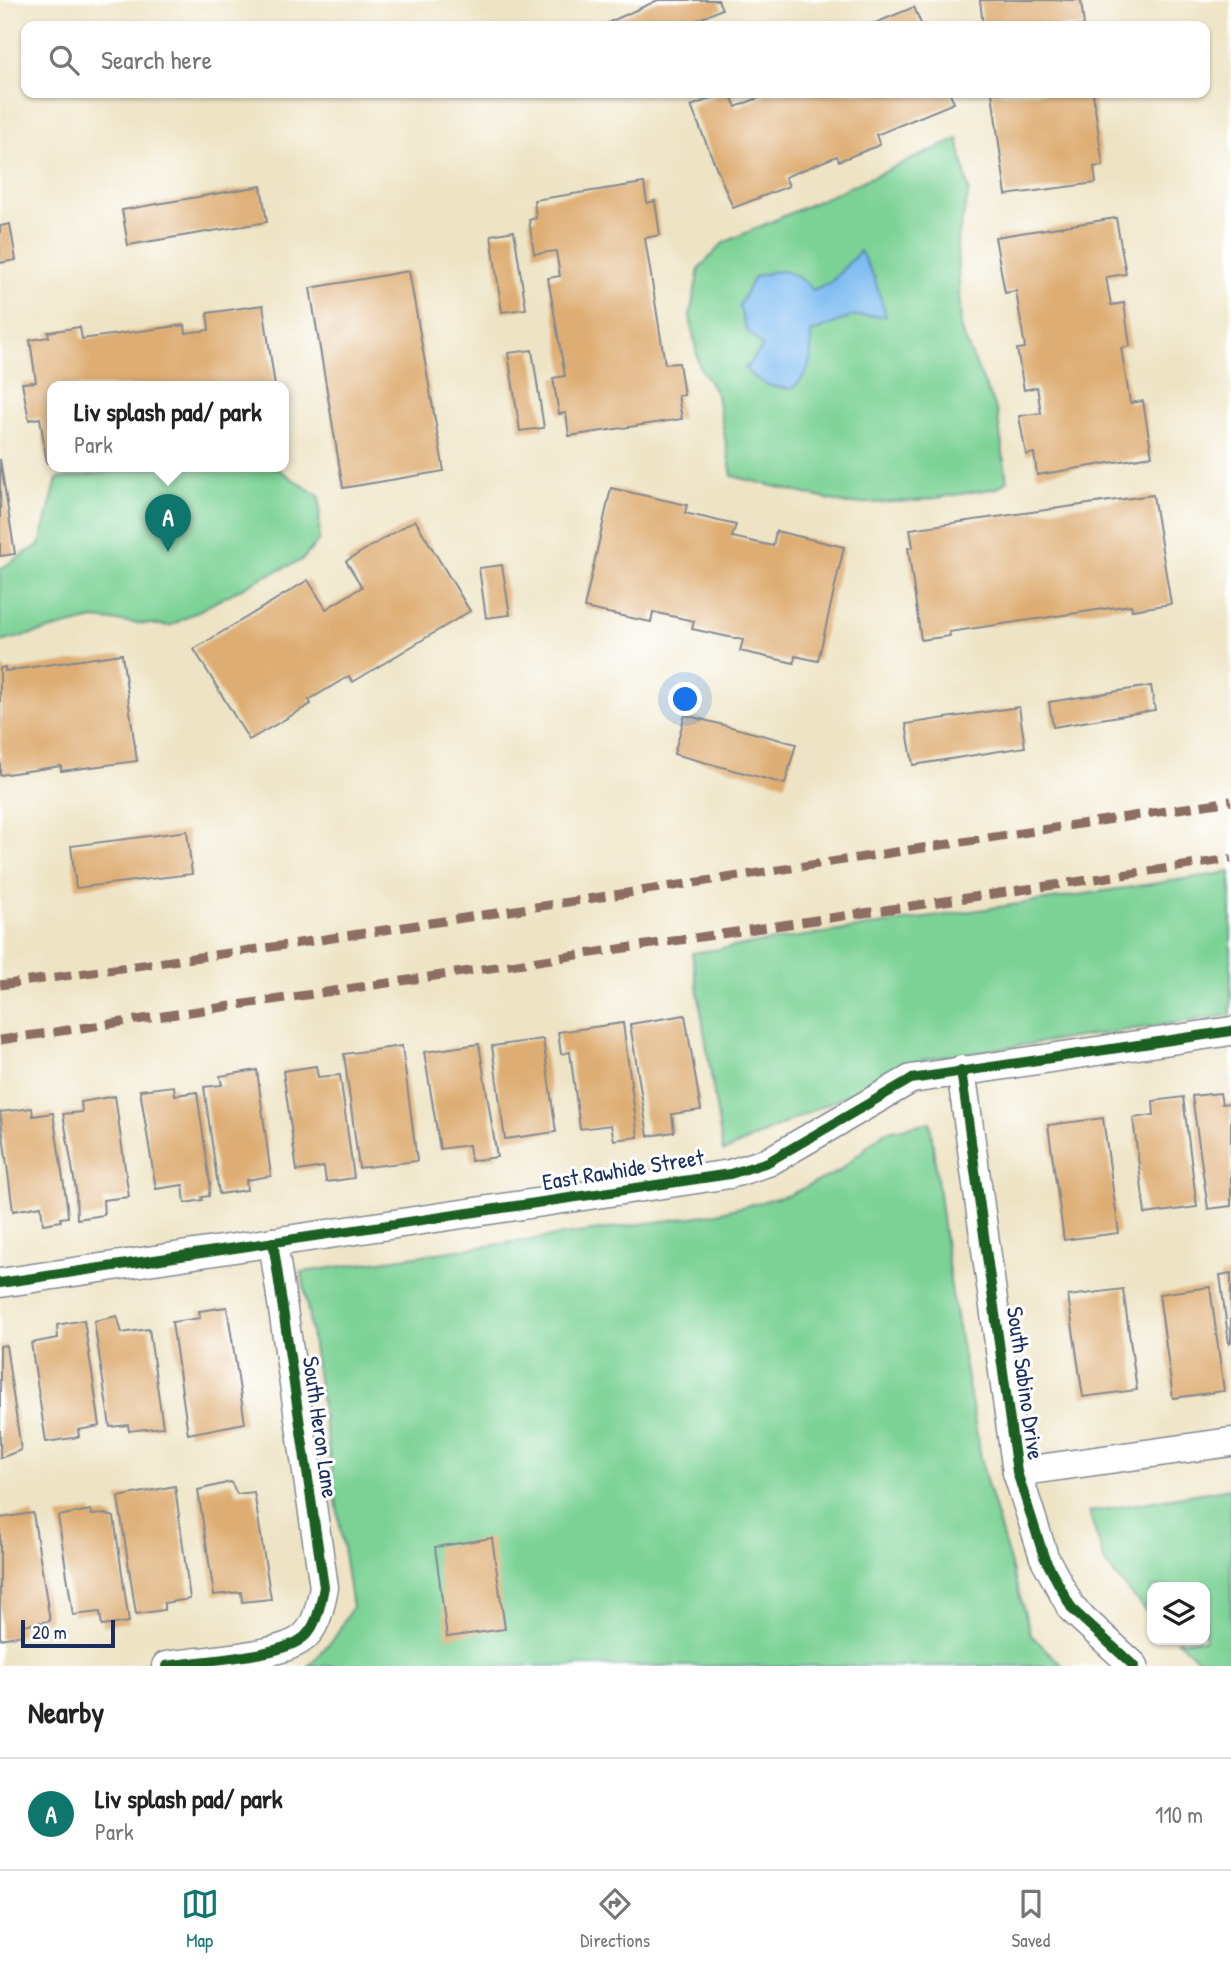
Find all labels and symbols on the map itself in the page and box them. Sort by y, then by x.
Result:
pin: A [145,494,191,552]
your location [668,682,702,716]
street label: East Rawhide Street [540,1141,707,1197]
street label: South Sabino Drive [1000,1304,1052,1462]
street label: South Heron Lane [296,1354,346,1500]
scale bar [21,1617,116,1649]

